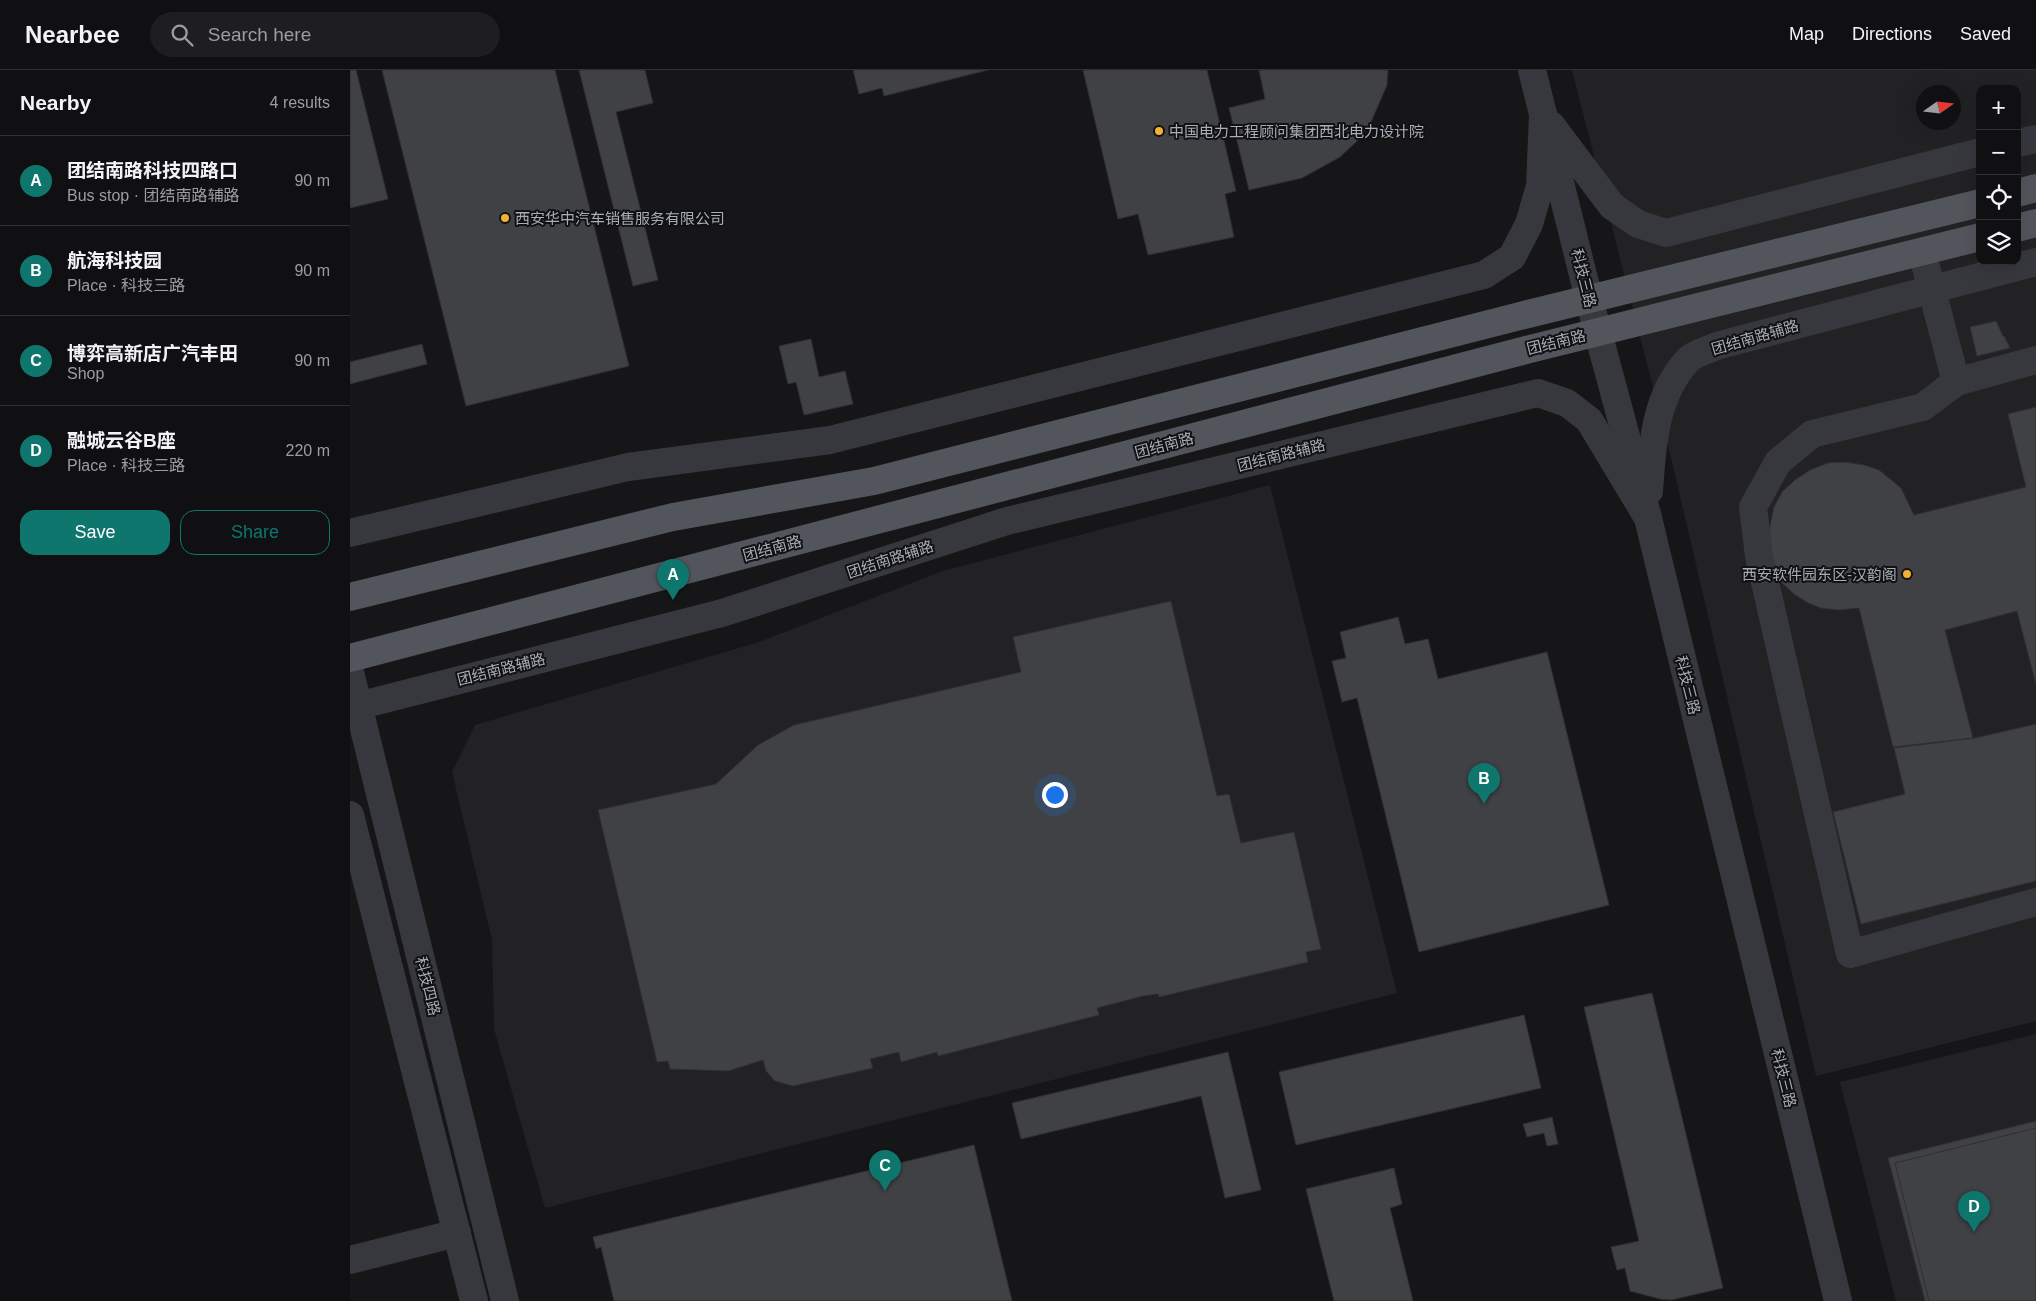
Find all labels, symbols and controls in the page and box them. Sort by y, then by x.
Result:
search box [150,12,500,57]
text: Nearbee [25,21,120,48]
icon: search [168,21,196,49]
text: Search here [208,24,311,45]
text: Map [1789,24,1824,44]
text: Directions [1852,24,1932,44]
text: Saved [1960,24,2011,44]
north arrow [1916,85,1961,130]
map controls [1976,85,2021,265]
button: + [1976,85,2021,130]
text: Nearby [20,91,91,114]
text: 4 results [270,94,330,111]
place label: 中国电力工程顾问集团西北电力设计院 [1169,123,1424,140]
marker: 中国电力工程顾问集团西北电力设计院 [1153,125,1165,137]
button: − [1976,130,2021,175]
text: 团结南路科技四路口 [67,160,238,181]
text: A [30,172,42,189]
text: 90 m [294,172,330,189]
button: locate [1976,175,2021,220]
text: Bus stop · 团结南路辅路 [67,187,239,204]
place label: 西安华中汽车销售服务有限公司 [515,210,725,227]
marker: 西安华中汽车销售服务有限公司 [499,212,511,224]
button: layers [1976,220,2021,265]
street label: 科技三路 [1568,247,1600,309]
text: 航海科技园 [67,250,162,271]
text: B [30,262,42,279]
text: 90 m [294,262,330,279]
text: Place · 科技三路 [67,277,185,294]
street label: 团结南路辅路 [1709,316,1801,358]
street label: 团结南路 [1525,326,1587,358]
text: 博弈高新店广汽丰田 [67,343,238,364]
text: C [30,352,42,369]
text: 90 m [294,352,330,369]
text: Shop [67,365,104,382]
street label: 团结南路 [1133,429,1195,461]
text: 融城云谷B座 [67,430,176,451]
street label: 团结南路辅路 [1235,436,1327,474]
text: D [30,442,42,459]
text: 220 m [286,442,330,459]
text: Place · 科技三路 [67,457,185,474]
button: Save [20,510,170,555]
button: Share [180,510,330,555]
street label: 团结南路 [741,532,803,564]
street label: 团结南路辅路 [845,537,935,581]
pin: A [657,559,689,600]
place label: 西安软件园东区-汉韵阁 [1742,566,1897,583]
marker: 西安软件园东区-汉韵阁 [1901,568,1913,580]
street label: 团结南路辅路 [455,650,547,688]
street label: 科技三路 [1672,654,1704,716]
pin: B [1468,763,1500,804]
your location [1042,782,1068,808]
street label: 科技四路 [412,955,444,1017]
street label: 科技三路 [1768,1047,1800,1109]
pin: C [869,1150,901,1191]
pin: D [1958,1191,1990,1232]

